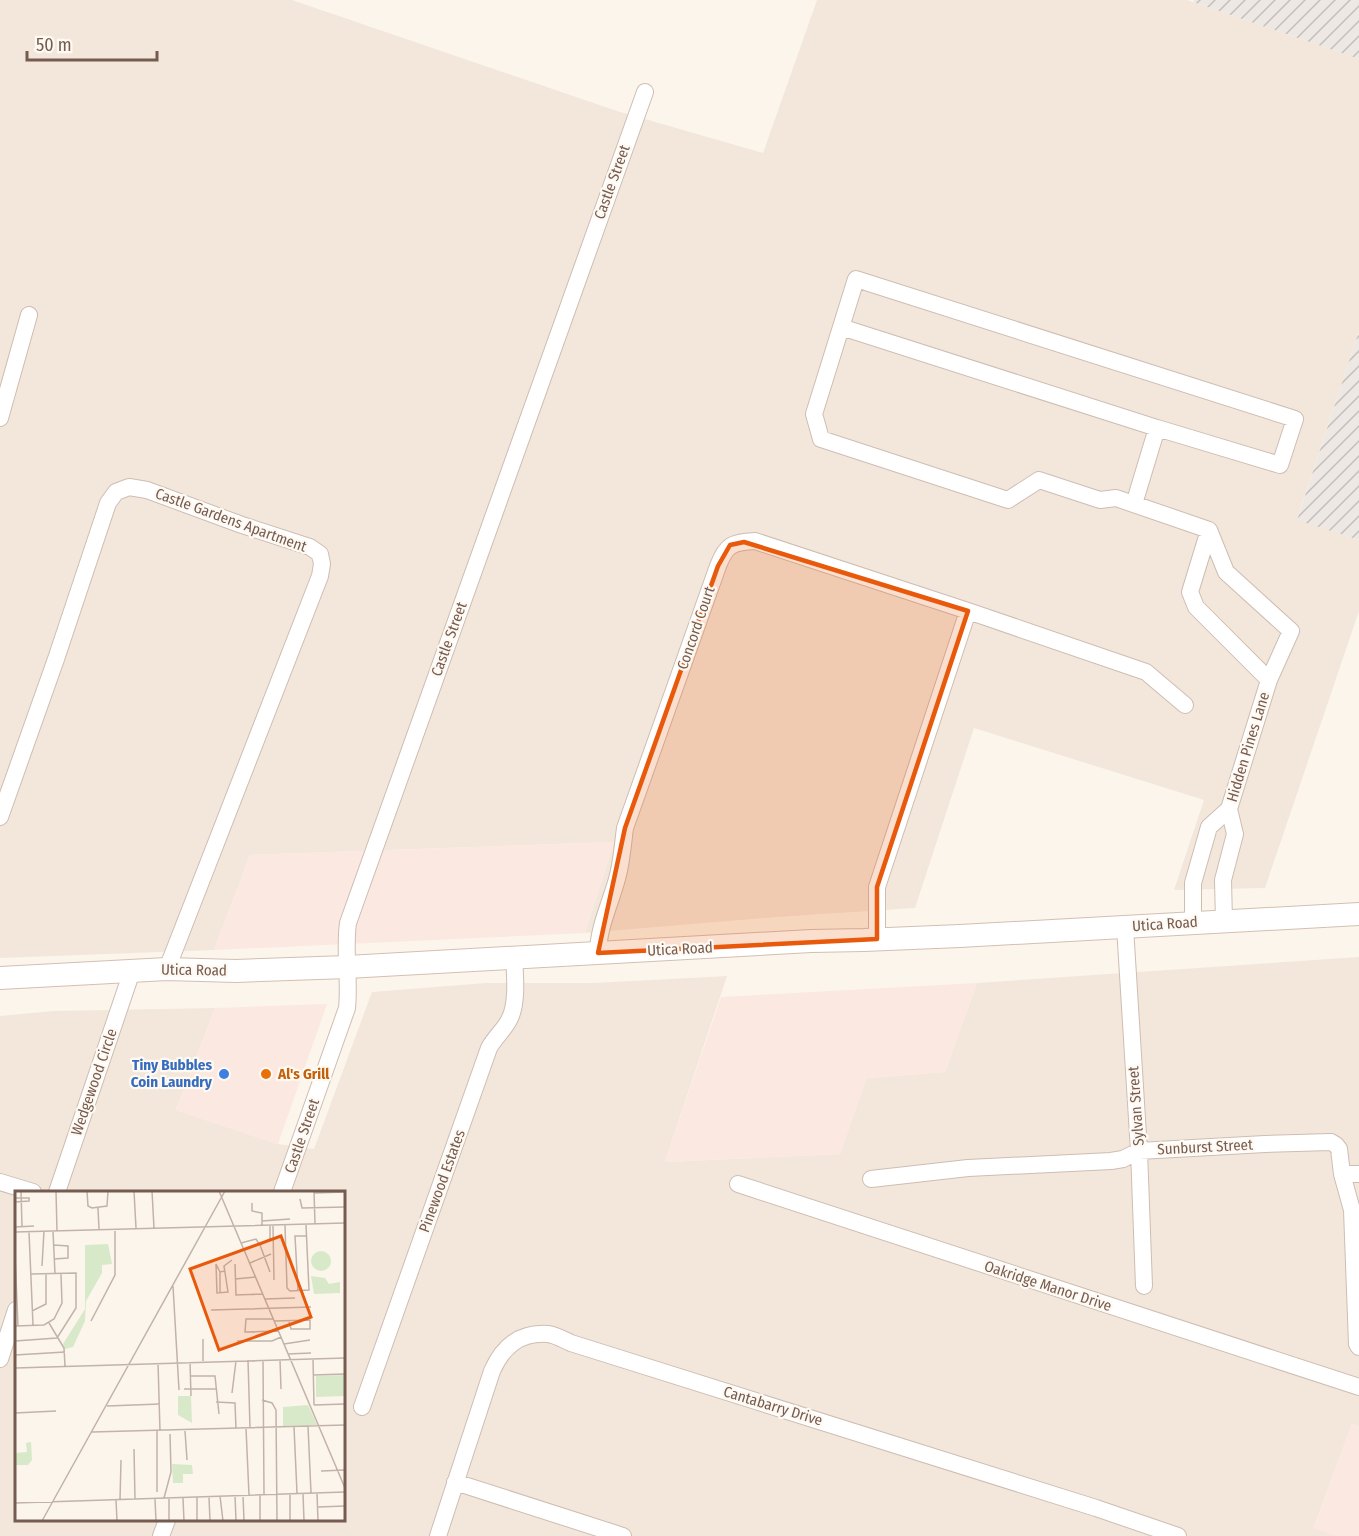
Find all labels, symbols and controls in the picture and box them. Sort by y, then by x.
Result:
scale bar [27,24,158,62]
text: 50 m [36,34,72,56]
street label: Castle Street [590,142,634,222]
street label: Castle Gardens Apartment [153,484,309,556]
street label: Concord Court [673,584,719,672]
street label: Castle Street [427,599,471,679]
street label: Hidden Pines Lane [1223,690,1273,804]
street label: Utica Road [1132,913,1198,935]
street label: Utica Road [647,938,713,960]
street label: Utica Road [161,960,227,980]
street label: Wedgewood Circle [67,1026,121,1138]
place label: Tiny Bubbles Coin Laundry [131,1056,213,1091]
place label: Al's Grill [277,1065,330,1083]
street label: Sylvan Street [1124,1065,1148,1146]
marker: Tiny Bubbles Coin Laundry [217,1067,231,1081]
marker: Al's Grill [259,1067,273,1081]
street label: Castle Street [281,1096,323,1176]
street label: Pinewood Estates [415,1127,469,1235]
street label: Sunburst Street [1157,1136,1253,1158]
inset map [15,1191,345,1521]
street label: Oakridge Manor Drive [982,1257,1114,1315]
street label: Cantabarry Drive [721,1382,825,1430]

